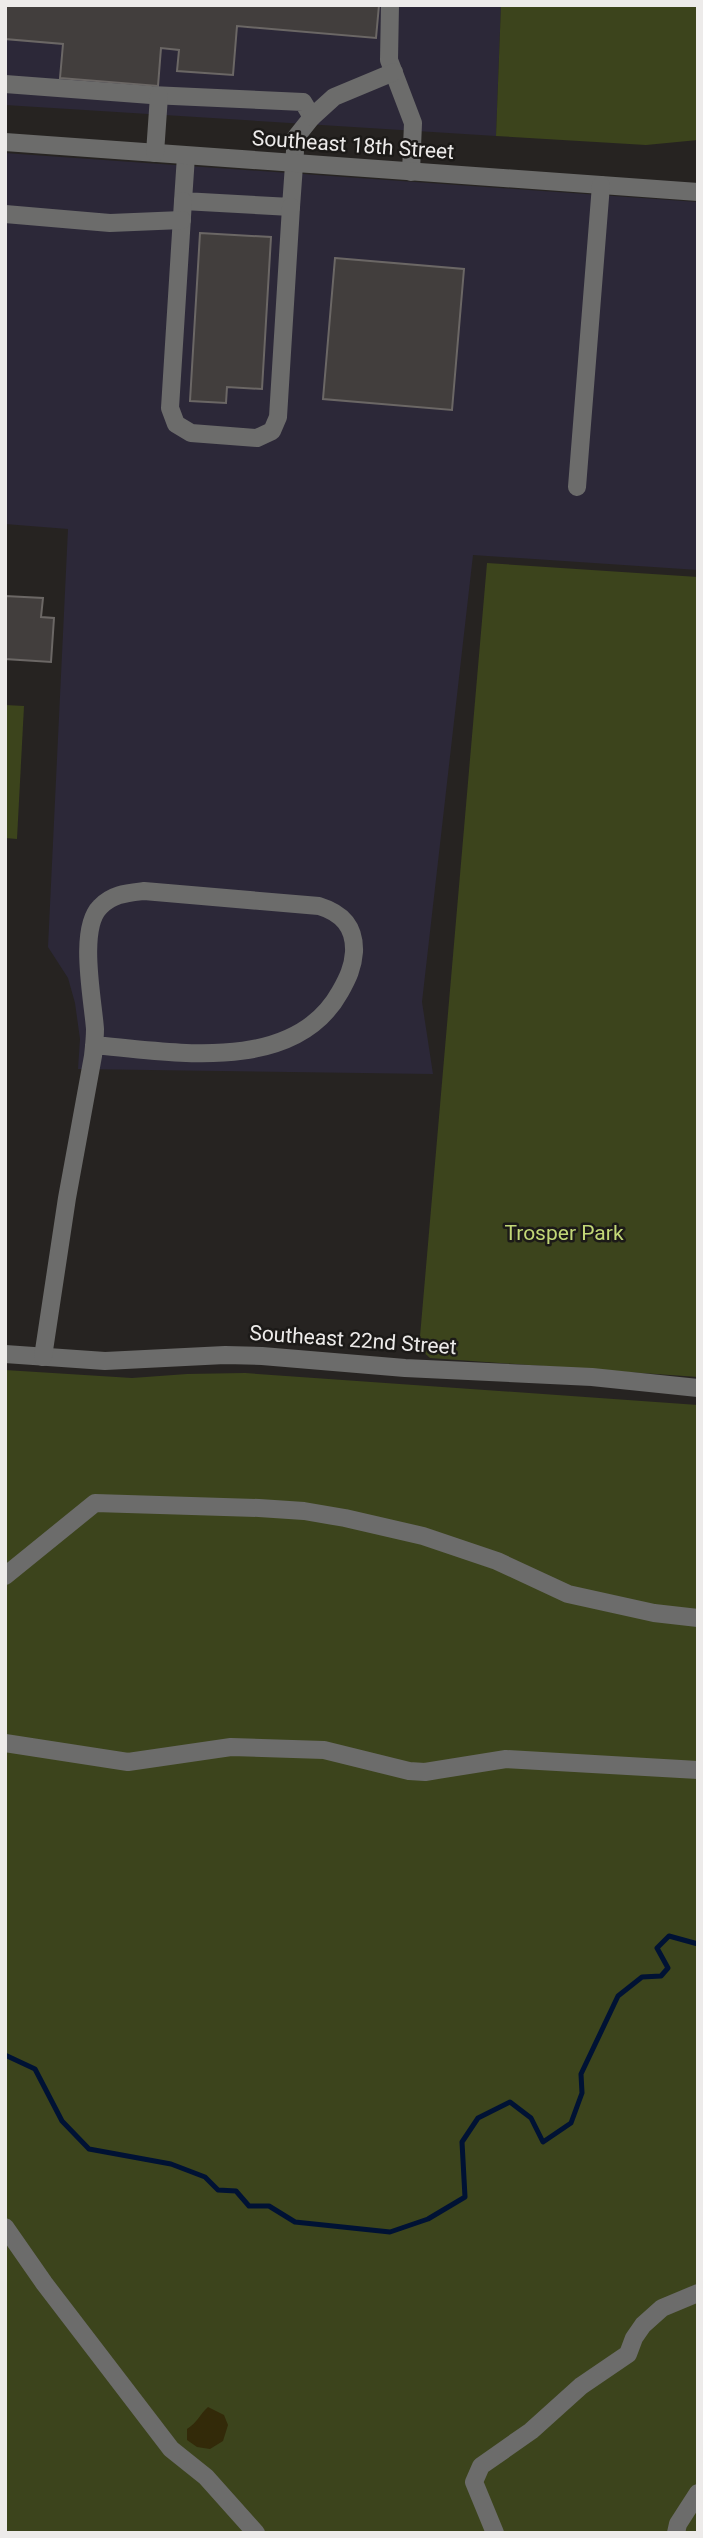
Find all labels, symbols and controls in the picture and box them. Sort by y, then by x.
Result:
street label: Southeast 18th Street [251,126,455,164]
park label: Trosper Park [504,1221,624,1245]
street label: Southeast 22nd Street [249,1321,458,1359]

